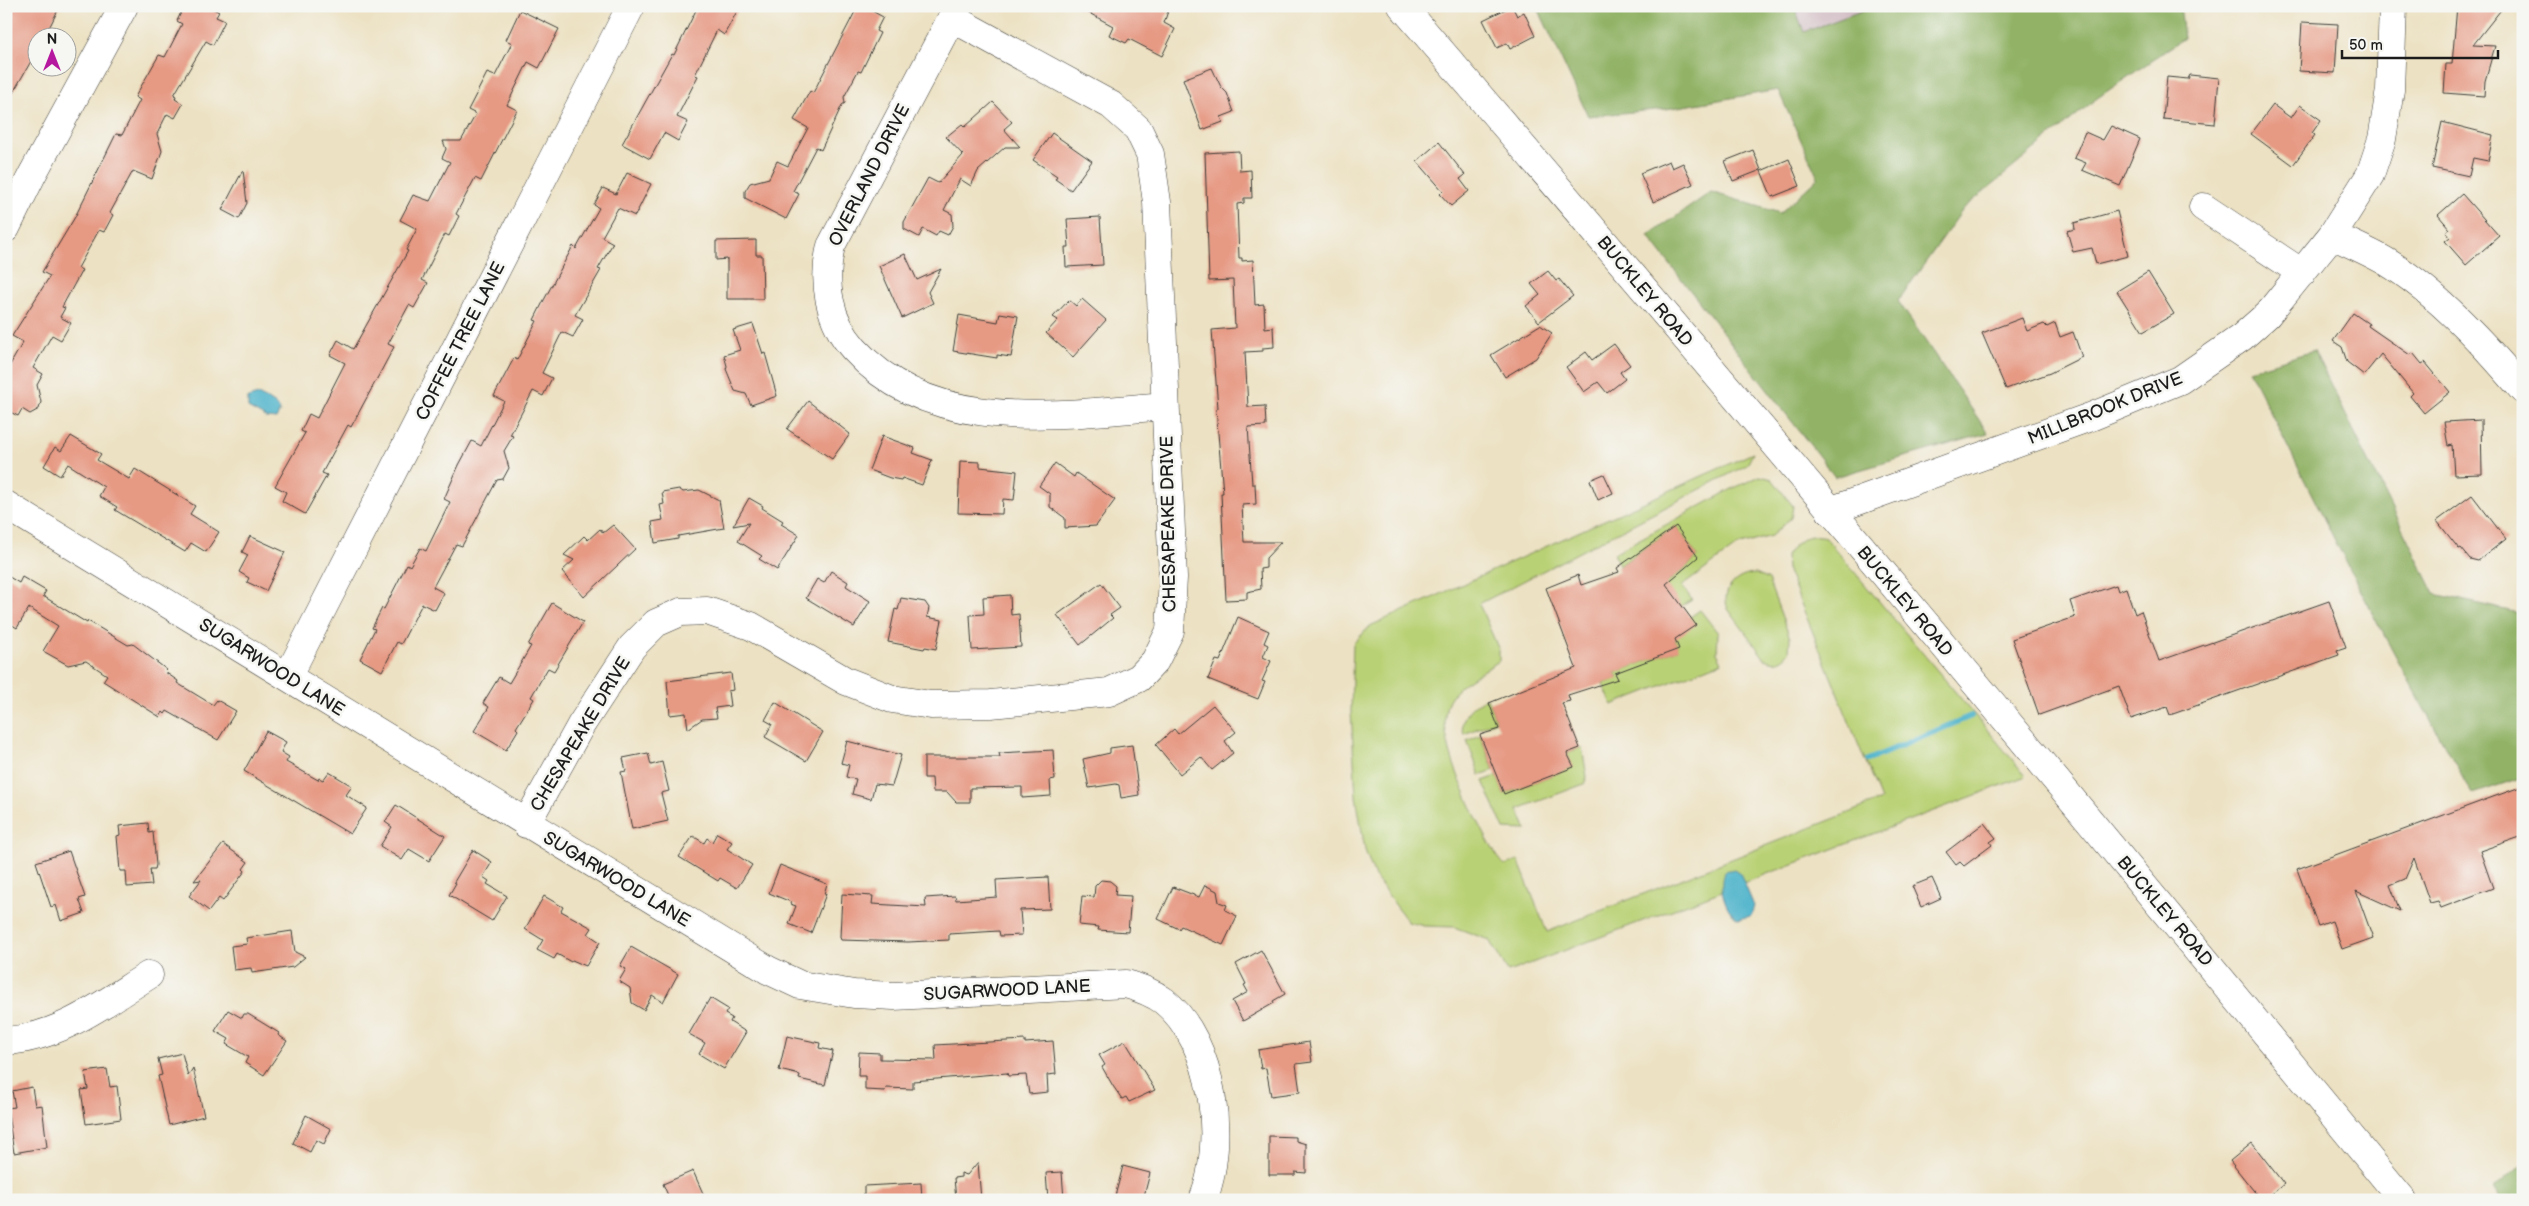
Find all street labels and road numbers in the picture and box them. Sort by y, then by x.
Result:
street label: OVERLAND DRIVE [825,101,914,250]
street label: BUCKLEY ROAD [1592,232,1697,351]
street label: COFFEE TREE LANE [411,258,510,424]
street label: MILLBROOK DRIVE [2025,368,2186,449]
street label: CHESAPEAKE DRIVE [1156,435,1181,613]
street label: BUCKLEY ROAD [1852,542,1957,661]
street label: SUGARWOOD LANE [195,614,348,721]
street label: CHESAPEAKE DRIVE [526,653,635,815]
street label: SUGARWOOD LANE [540,827,694,932]
street label: BUCKLEY ROAD [2112,852,2217,971]
street label: SUGARWOOD LANE [923,976,1091,1005]

